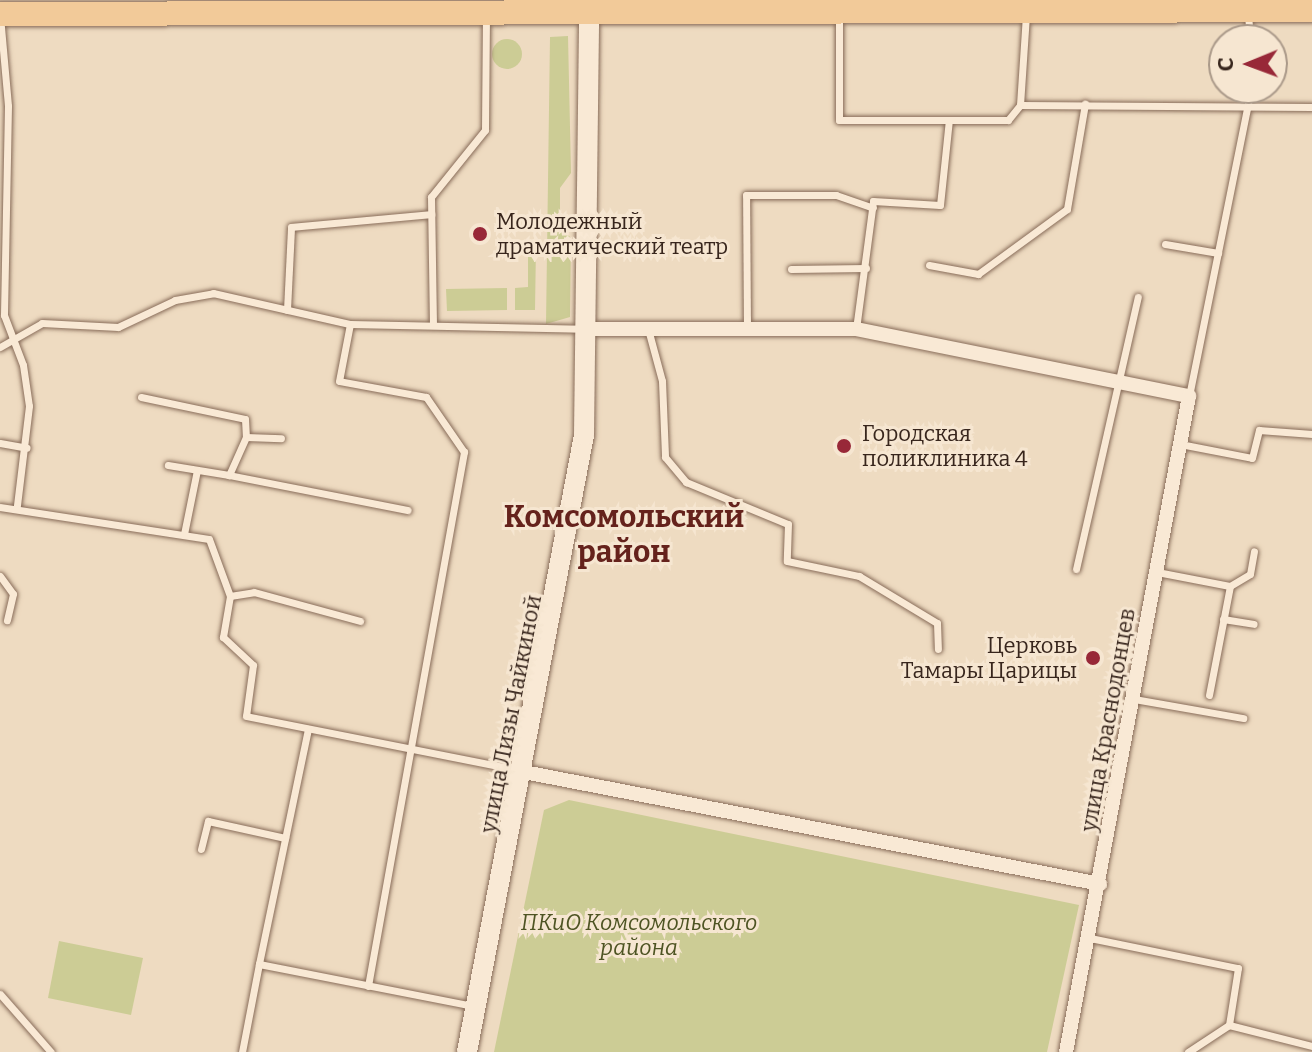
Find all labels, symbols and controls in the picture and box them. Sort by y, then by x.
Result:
north arrow [1208,24,1288,104]
text: С [1212,57,1239,72]
place label: Молодежный драматический театр [496,208,728,260]
marker: Молодежный драматический театр [471,225,489,243]
place label: Городская поликлиника 4 [862,420,1028,472]
marker: Городская поликлиника 4 [833,435,855,457]
district label: Комсомольский район [504,499,744,570]
street label: улица Лизы Чайкиной [475,593,547,835]
street label: улица Краснодонцев [1075,606,1141,834]
place label: Церковь Тамары Царицы [901,632,1077,684]
marker: Церковь Тамары Царицы [1084,649,1102,667]
park label: ПКиО Комсомольского района [521,909,757,960]

